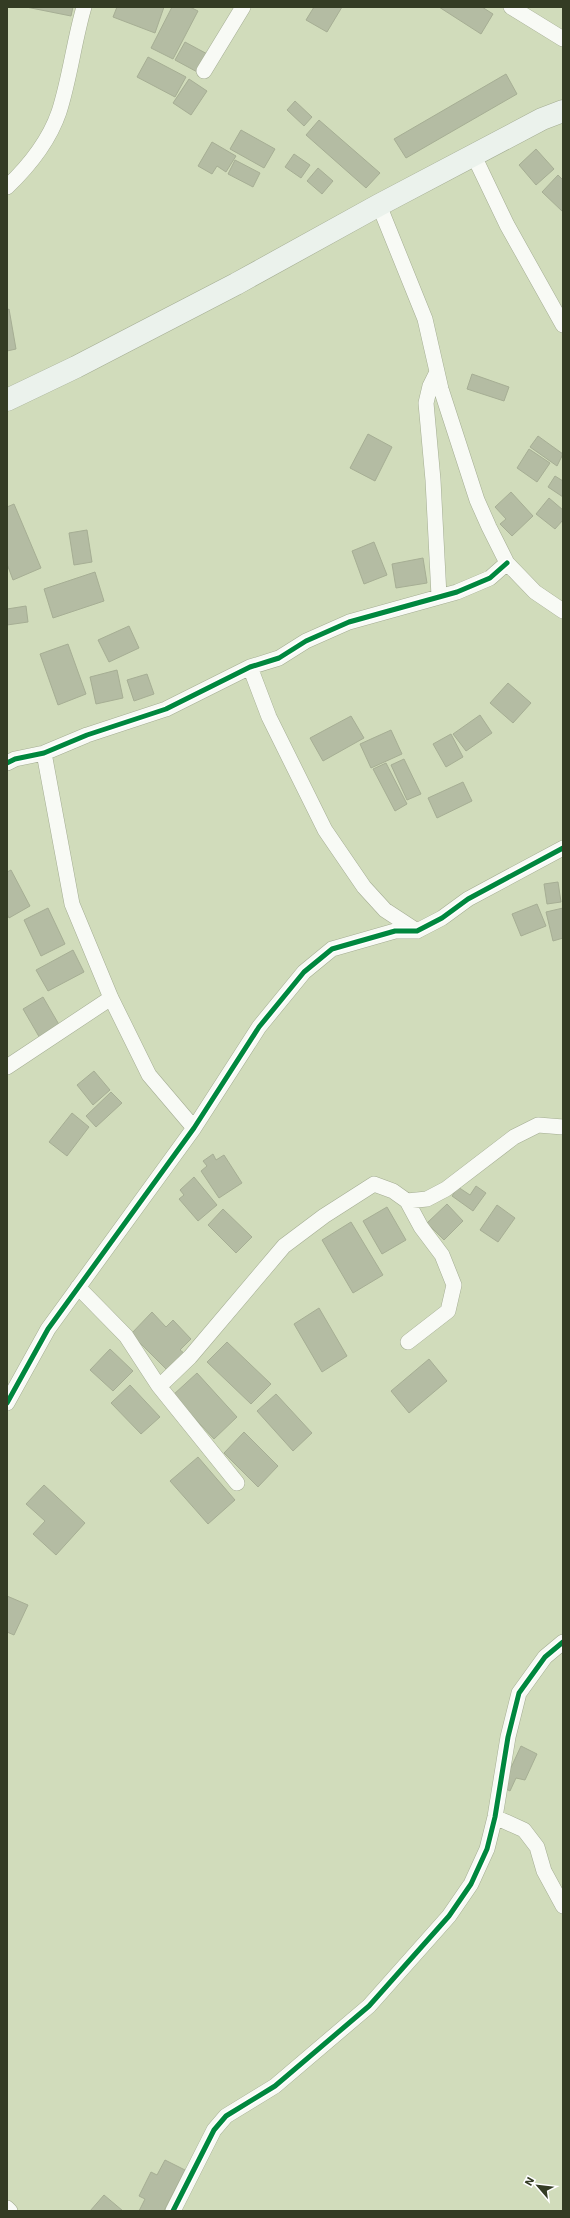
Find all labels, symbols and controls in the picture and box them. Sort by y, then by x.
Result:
north arrow [518,2166,558,2206]
text: N [522,2175,537,2188]

